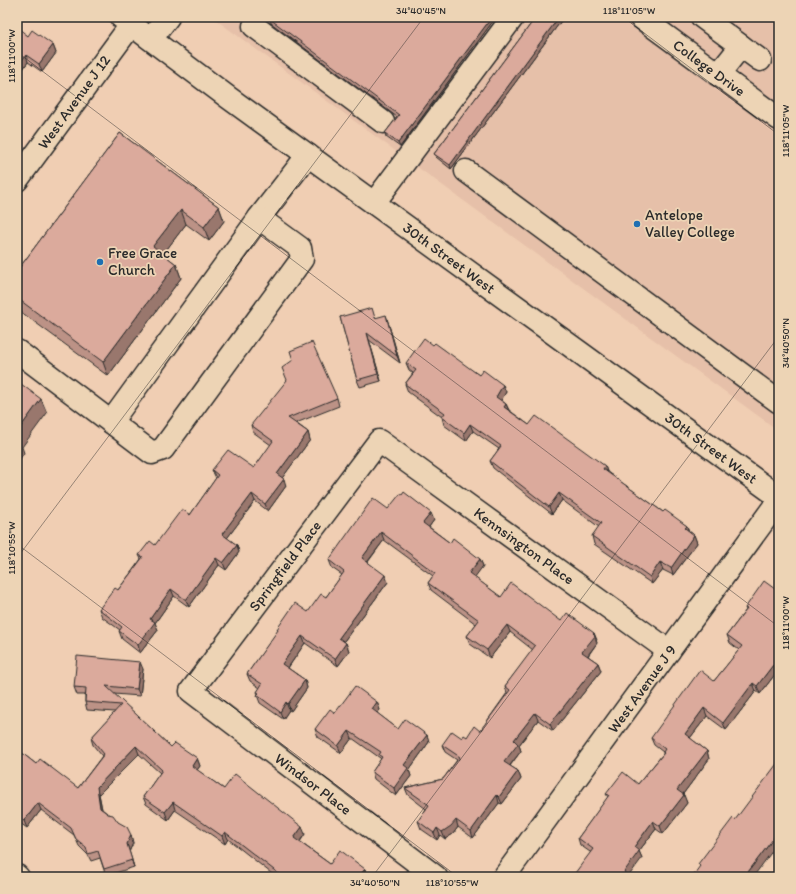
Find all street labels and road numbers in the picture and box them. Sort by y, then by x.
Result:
street label: College Drive [669,36,749,100]
street label: West Avenue J 12 [34,51,114,152]
street label: 30th Street West [399,218,499,298]
street label: 30th Street West [661,408,761,488]
street label: Kennsington Place [470,504,578,588]
street label: Springfield Place [245,517,325,615]
street label: West Avenue J 9 [604,641,680,737]
street label: Windsor Place [271,749,355,819]

